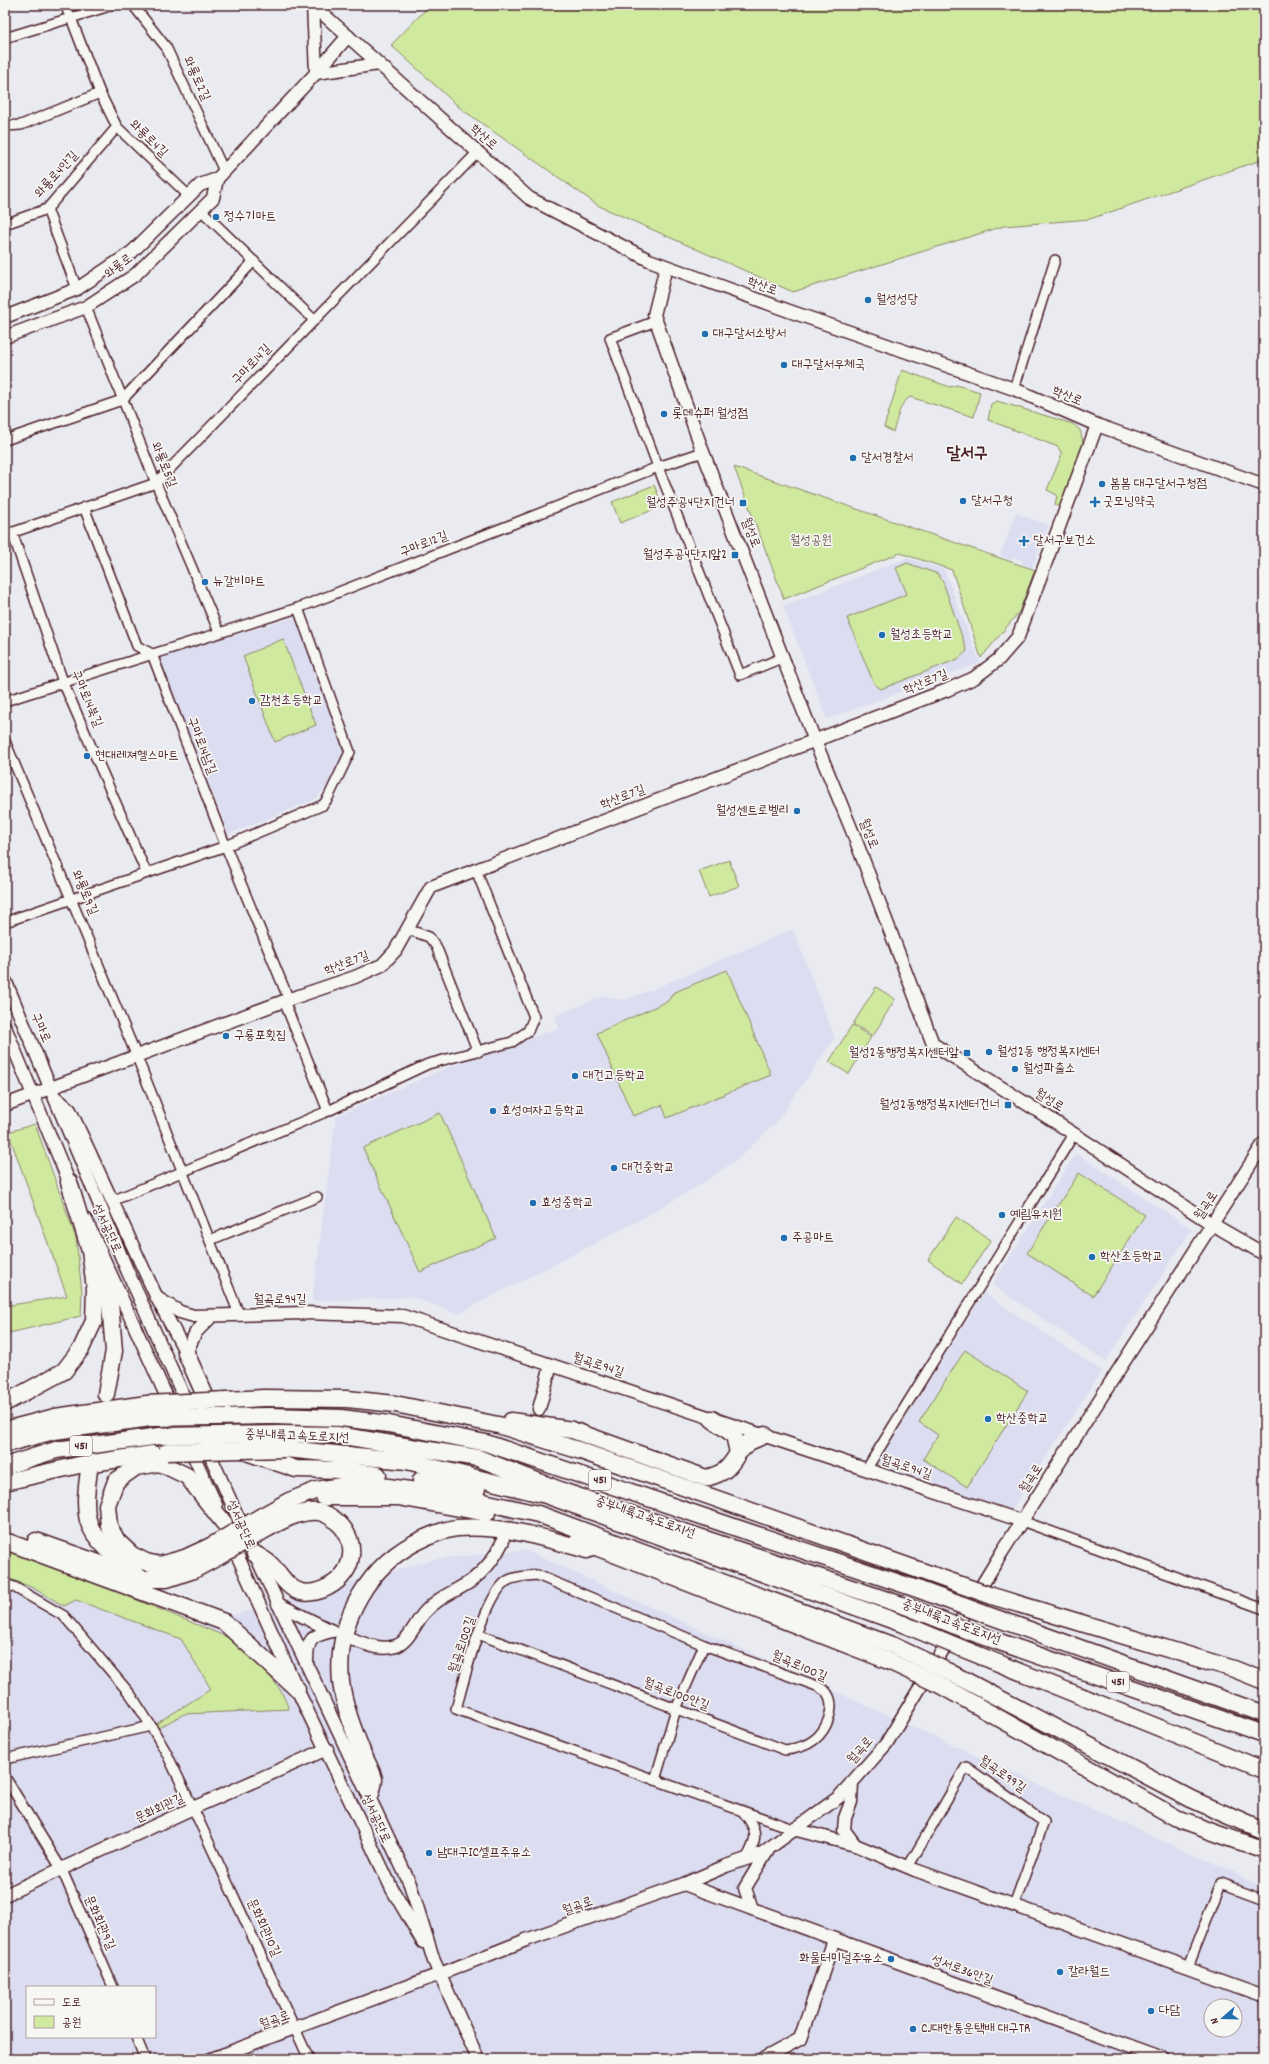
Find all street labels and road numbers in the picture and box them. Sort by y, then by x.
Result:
street label: 와룡로2길 [177,53,215,105]
street label: 와룡로4길 [124,116,172,162]
street label: 학산로 [465,120,501,156]
street label: 와룡로4안길 [31,147,83,203]
street label: 와룡로 [101,250,137,284]
street label: 학산로 [744,273,780,301]
street label: 구마로14길 [228,340,276,390]
street label: 학산로 [1049,382,1085,412]
street label: 와룡로5길 [145,439,181,491]
street label: 월성로 [736,515,764,551]
street label: 구마로12길 [397,527,451,563]
street label: 학산로7길 [901,665,951,701]
street label: 구마로14북길 [65,667,107,731]
street label: 구마로14남길 [181,714,221,778]
street label: 학산로7길 [598,781,648,815]
street label: 월성로 [854,816,882,852]
street label: 와룡로9길 [66,867,102,919]
street label: 학산로7길 [322,947,372,981]
street label: 구마로 [25,1010,55,1046]
street label: 월성로 [1031,1085,1067,1117]
street label: 월곡로 [1190,1188,1224,1224]
street label: 성서공단로 [86,1201,126,1257]
street label: 월곡로94길 [253,1291,307,1310]
street label: 월곡로94길 [570,1349,626,1383]
street label: 중부내륙고속도로지선 [244,1426,350,1448]
road number: 451 [70,1436,92,1456]
street label: 월곡로94길 [878,1451,934,1485]
street label: 월곡로 [1015,1461,1049,1497]
road number: 451 [589,1470,611,1490]
street label: 중부내륙고속도로지선 [592,1492,698,1544]
street label: 성서공단로 [221,1497,259,1553]
street label: 중부내륙고속도로지선 [899,1595,1003,1651]
street label: 월곡로100길 [445,1614,481,1676]
street label: 월곡로100길 [768,1647,830,1687]
road number: 451 [1107,1672,1129,1692]
street label: 월곡로100안길 [640,1674,712,1716]
street label: 월곡로 [844,1733,878,1769]
street label: 월곡로99길 [975,1752,1029,1798]
street label: 문화회관길 [132,1789,188,1829]
street label: 성서공단로 [355,1791,395,1847]
street label: 문화회관9길 [78,1893,120,1953]
street label: 월곡로 [560,1893,596,1921]
street label: 문화회관10길 [241,1896,285,1960]
street label: 성서로36안길 [928,1951,996,1991]
street label: 월곡로 [257,2007,293,2035]

